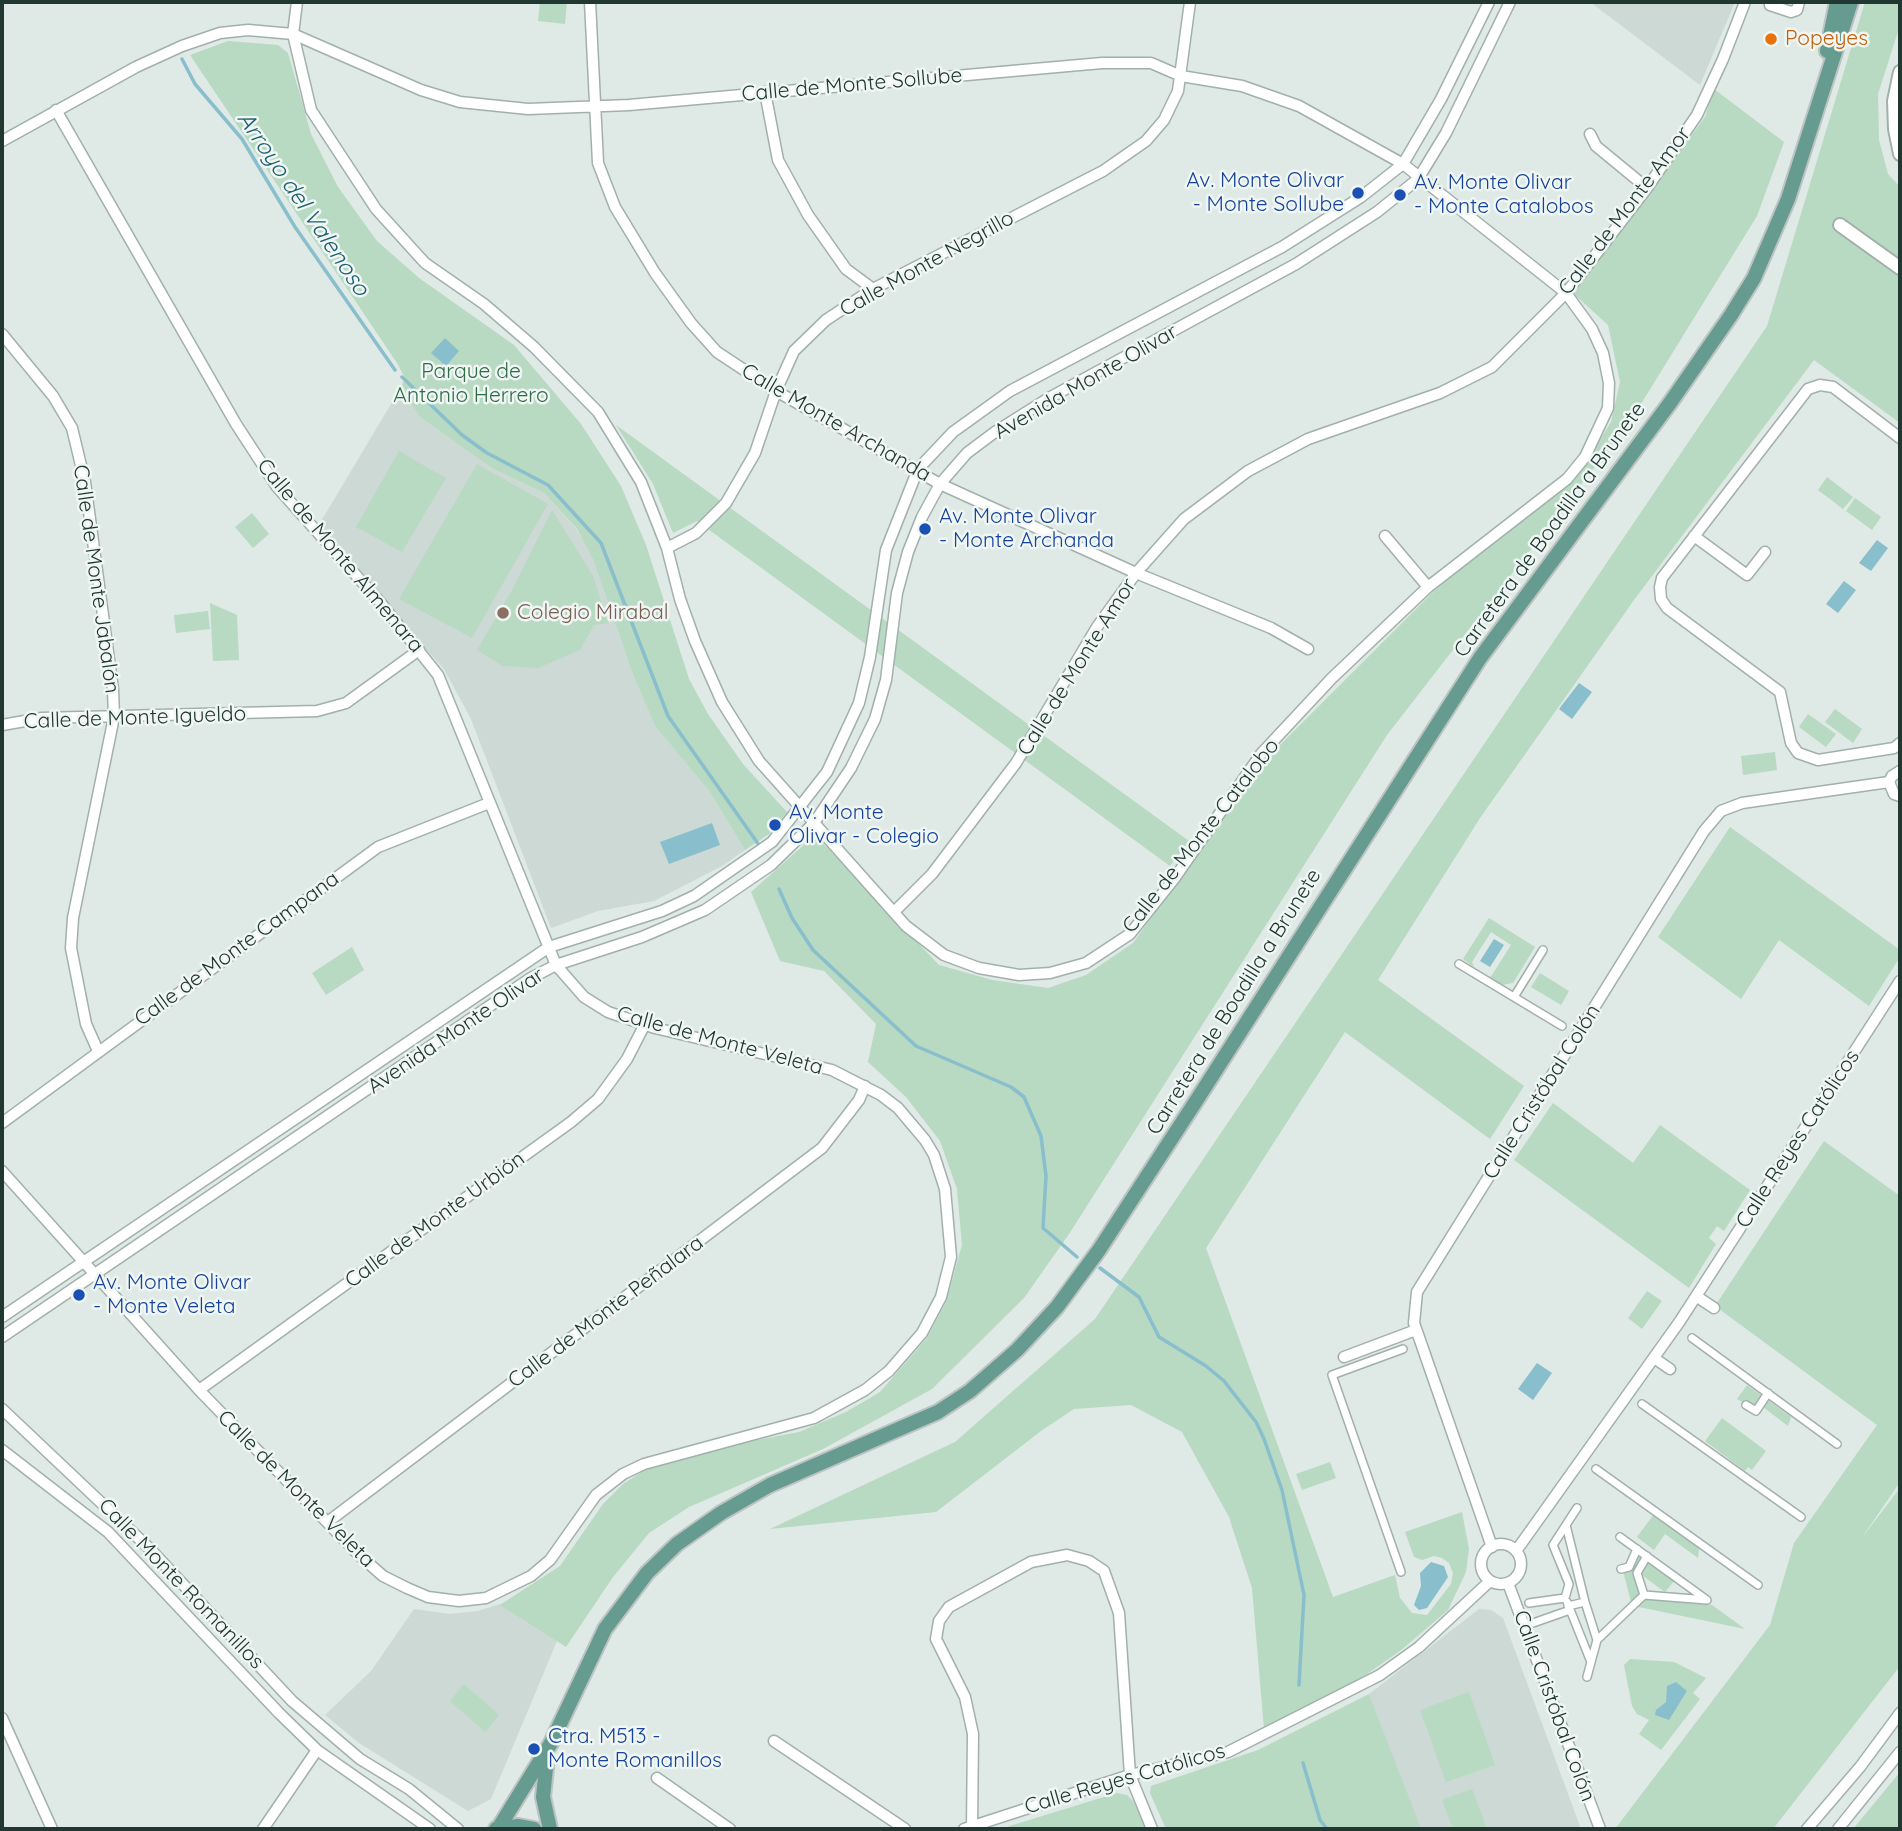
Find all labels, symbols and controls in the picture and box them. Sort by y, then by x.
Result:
place label: Popeyes [1785,26,1868,52]
marker: Popeyes [1763,31,1779,47]
street label: Calle de Monte Sollube [741,63,963,107]
water label: Arroyo del Valenoso [231,107,375,301]
street label: Calle de Monte Amor [1554,122,1696,300]
place label: Av. Monte Olivar - Monte Sollube [1186,168,1344,218]
place label: Av. Monte Olivar - Monte Catalobos [1414,170,1594,220]
marker: Av. Monte Olivar - Monte Sollube [1350,185,1366,201]
marker: Av. Monte Olivar - Monte Catalobos [1392,187,1408,203]
street label: Calle Monte Negrillo [836,206,1018,322]
street label: Avenida Monte Olivar [990,319,1182,445]
street label: Calle Monte Archanda [737,358,935,488]
park label: Parque de Antonio Herrero [393,359,549,409]
street label: Carretera de Boadilla a Brunete [1449,398,1651,662]
street label: Calle de Monte Almenara [251,454,429,658]
street label: Calle de Monte Jabalón [67,463,125,695]
place label: Av. Monte Olivar - Monte Archanda [939,504,1114,554]
marker: Av. Monte Olivar - Monte Archanda [917,521,933,537]
street label: Calle de Monte Amor [1012,574,1142,760]
place label: Colegio Mirabal [517,600,668,626]
marker: Colegio Mirabal [495,605,511,621]
street label: Calle de Monte Igueldo [23,702,247,734]
street label: Calle de Monte Catalobo [1117,734,1285,938]
place label: Av. Monte Olivar - Colegio [789,800,939,850]
marker: Av. Monte Olivar - Colegio [767,817,783,833]
street label: Carretera de Boadilla a Brunete [1141,864,1327,1140]
street label: Calle de Monte Campana [130,866,344,1032]
street label: Avenida Monte Olivar [363,962,549,1100]
street label: Calle Cristóbal Colón [1478,1000,1606,1184]
street label: Calle de Monte Veleta [614,1001,826,1081]
street label: Calle Reyes Católicos [1731,1045,1865,1233]
street label: Calle de Monte Urbión [340,1146,530,1294]
street label: Calle de Monte Peñalara [503,1230,709,1394]
place label: Av. Monte Olivar - Monte Veleta [93,1270,251,1320]
marker: Av. Monte Olivar - Monte Veleta [71,1287,87,1303]
street label: Calle de Monte Veleta [212,1405,380,1573]
street label: Calle Monte Romanillos [93,1493,269,1675]
street label: Calle Cristóbal Colón [1508,1607,1600,1805]
place label: Ctra. M513 - Monte Romanillos [548,1724,722,1774]
street label: Calle Reyes Católicos [1022,1738,1228,1820]
marker: Ctra. M513 - Monte Romanillos [526,1741,542,1757]

